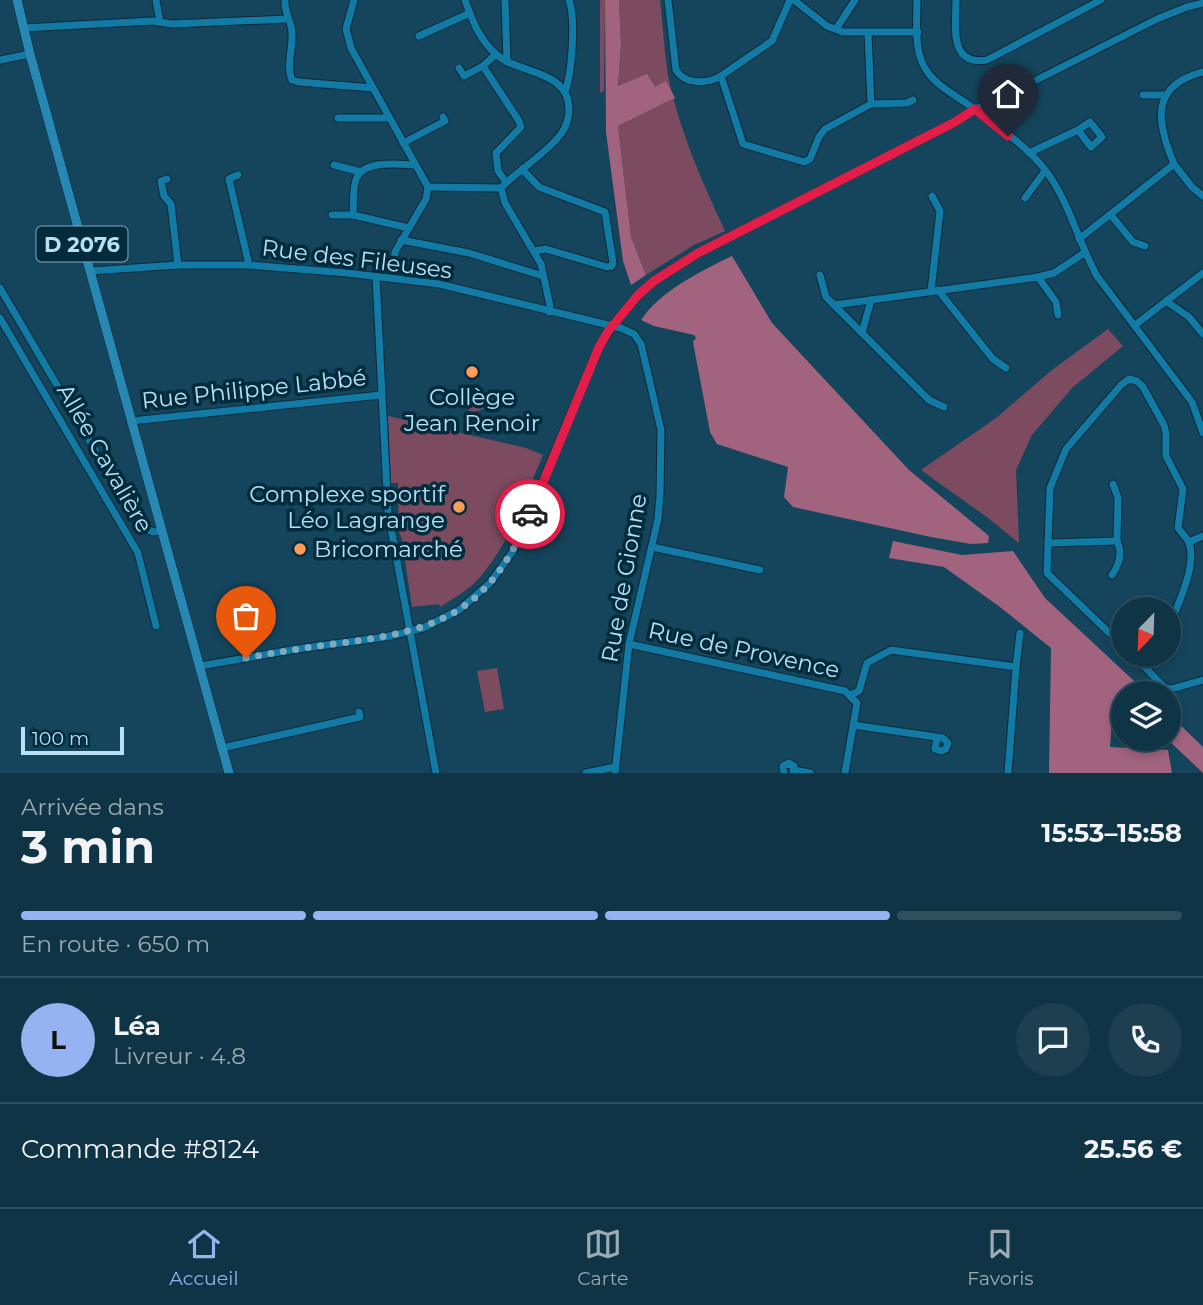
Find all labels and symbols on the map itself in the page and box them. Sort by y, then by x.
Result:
pin [978,64,1038,136]
road number: D 2076 [36,226,128,262]
street label: Rue des Fileuses [260,233,454,285]
street label: Rue Philippe Labbé [140,363,368,415]
marker: Collège Jean Renoir [464,364,480,380]
street label: Allée Cavalière [51,379,159,537]
place label: Collège Jean Renoir [403,383,540,437]
courier [495,479,565,549]
place label: Complexe sportif Léo Lagrange [249,480,446,534]
street label: Rue de Gionne [595,491,653,665]
marker: Complexe sportif Léo Lagrange [451,499,467,515]
place label: Bricomarché [314,535,463,563]
marker: Bricomarché [292,541,308,557]
pin [216,586,276,658]
north arrow [1111,597,1181,667]
street label: Rue de Provence [646,616,842,684]
scale bar [21,724,124,756]

